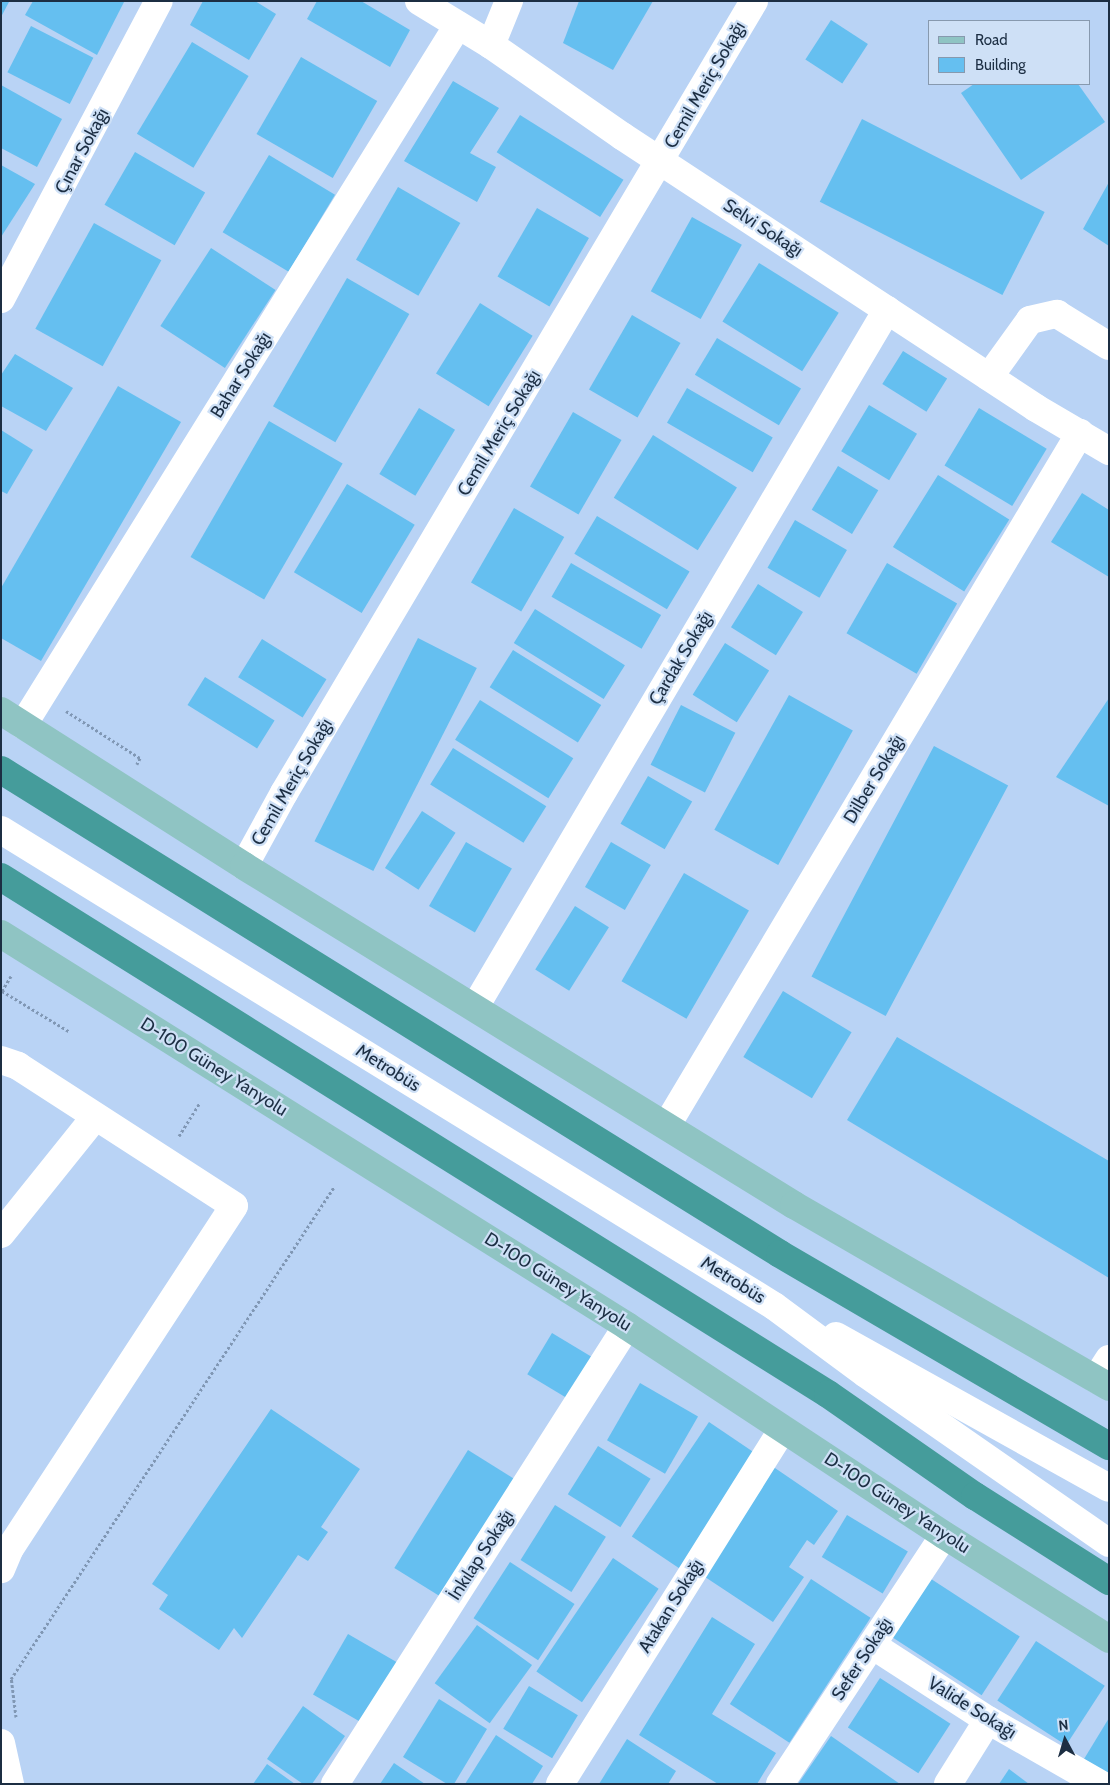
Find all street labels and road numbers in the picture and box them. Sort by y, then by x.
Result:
street label: Cemil Meriç Sokağı [660,18,750,152]
street label: Çınar Sokağı [50,105,114,197]
street label: Selvi Sokağı [719,194,807,262]
street label: Bahar Sokağı [206,328,276,422]
street label: Cemil Meriç Sokağı [453,366,545,500]
street label: Çardak Sokağı [645,607,717,709]
street label: Cemil Meriç Sokağı [247,715,337,849]
street label: Dilber Sokağı [839,731,909,827]
street label: D-100 Güney Yanyolu [137,1013,291,1121]
street label: Metrobüs [352,1040,424,1096]
street label: D-100 Güney Yanyolu [481,1228,635,1336]
street label: Metrobüs [697,1252,769,1308]
street label: D-100 Güney Yanyolu [820,1448,974,1558]
street label: İnkılap Sokağı [444,1506,518,1604]
street label: Atakan Sokağı [634,1555,708,1657]
street label: Sefer Sokağı [827,1614,897,1704]
street label: Valide Sokağı [924,1672,1020,1744]

